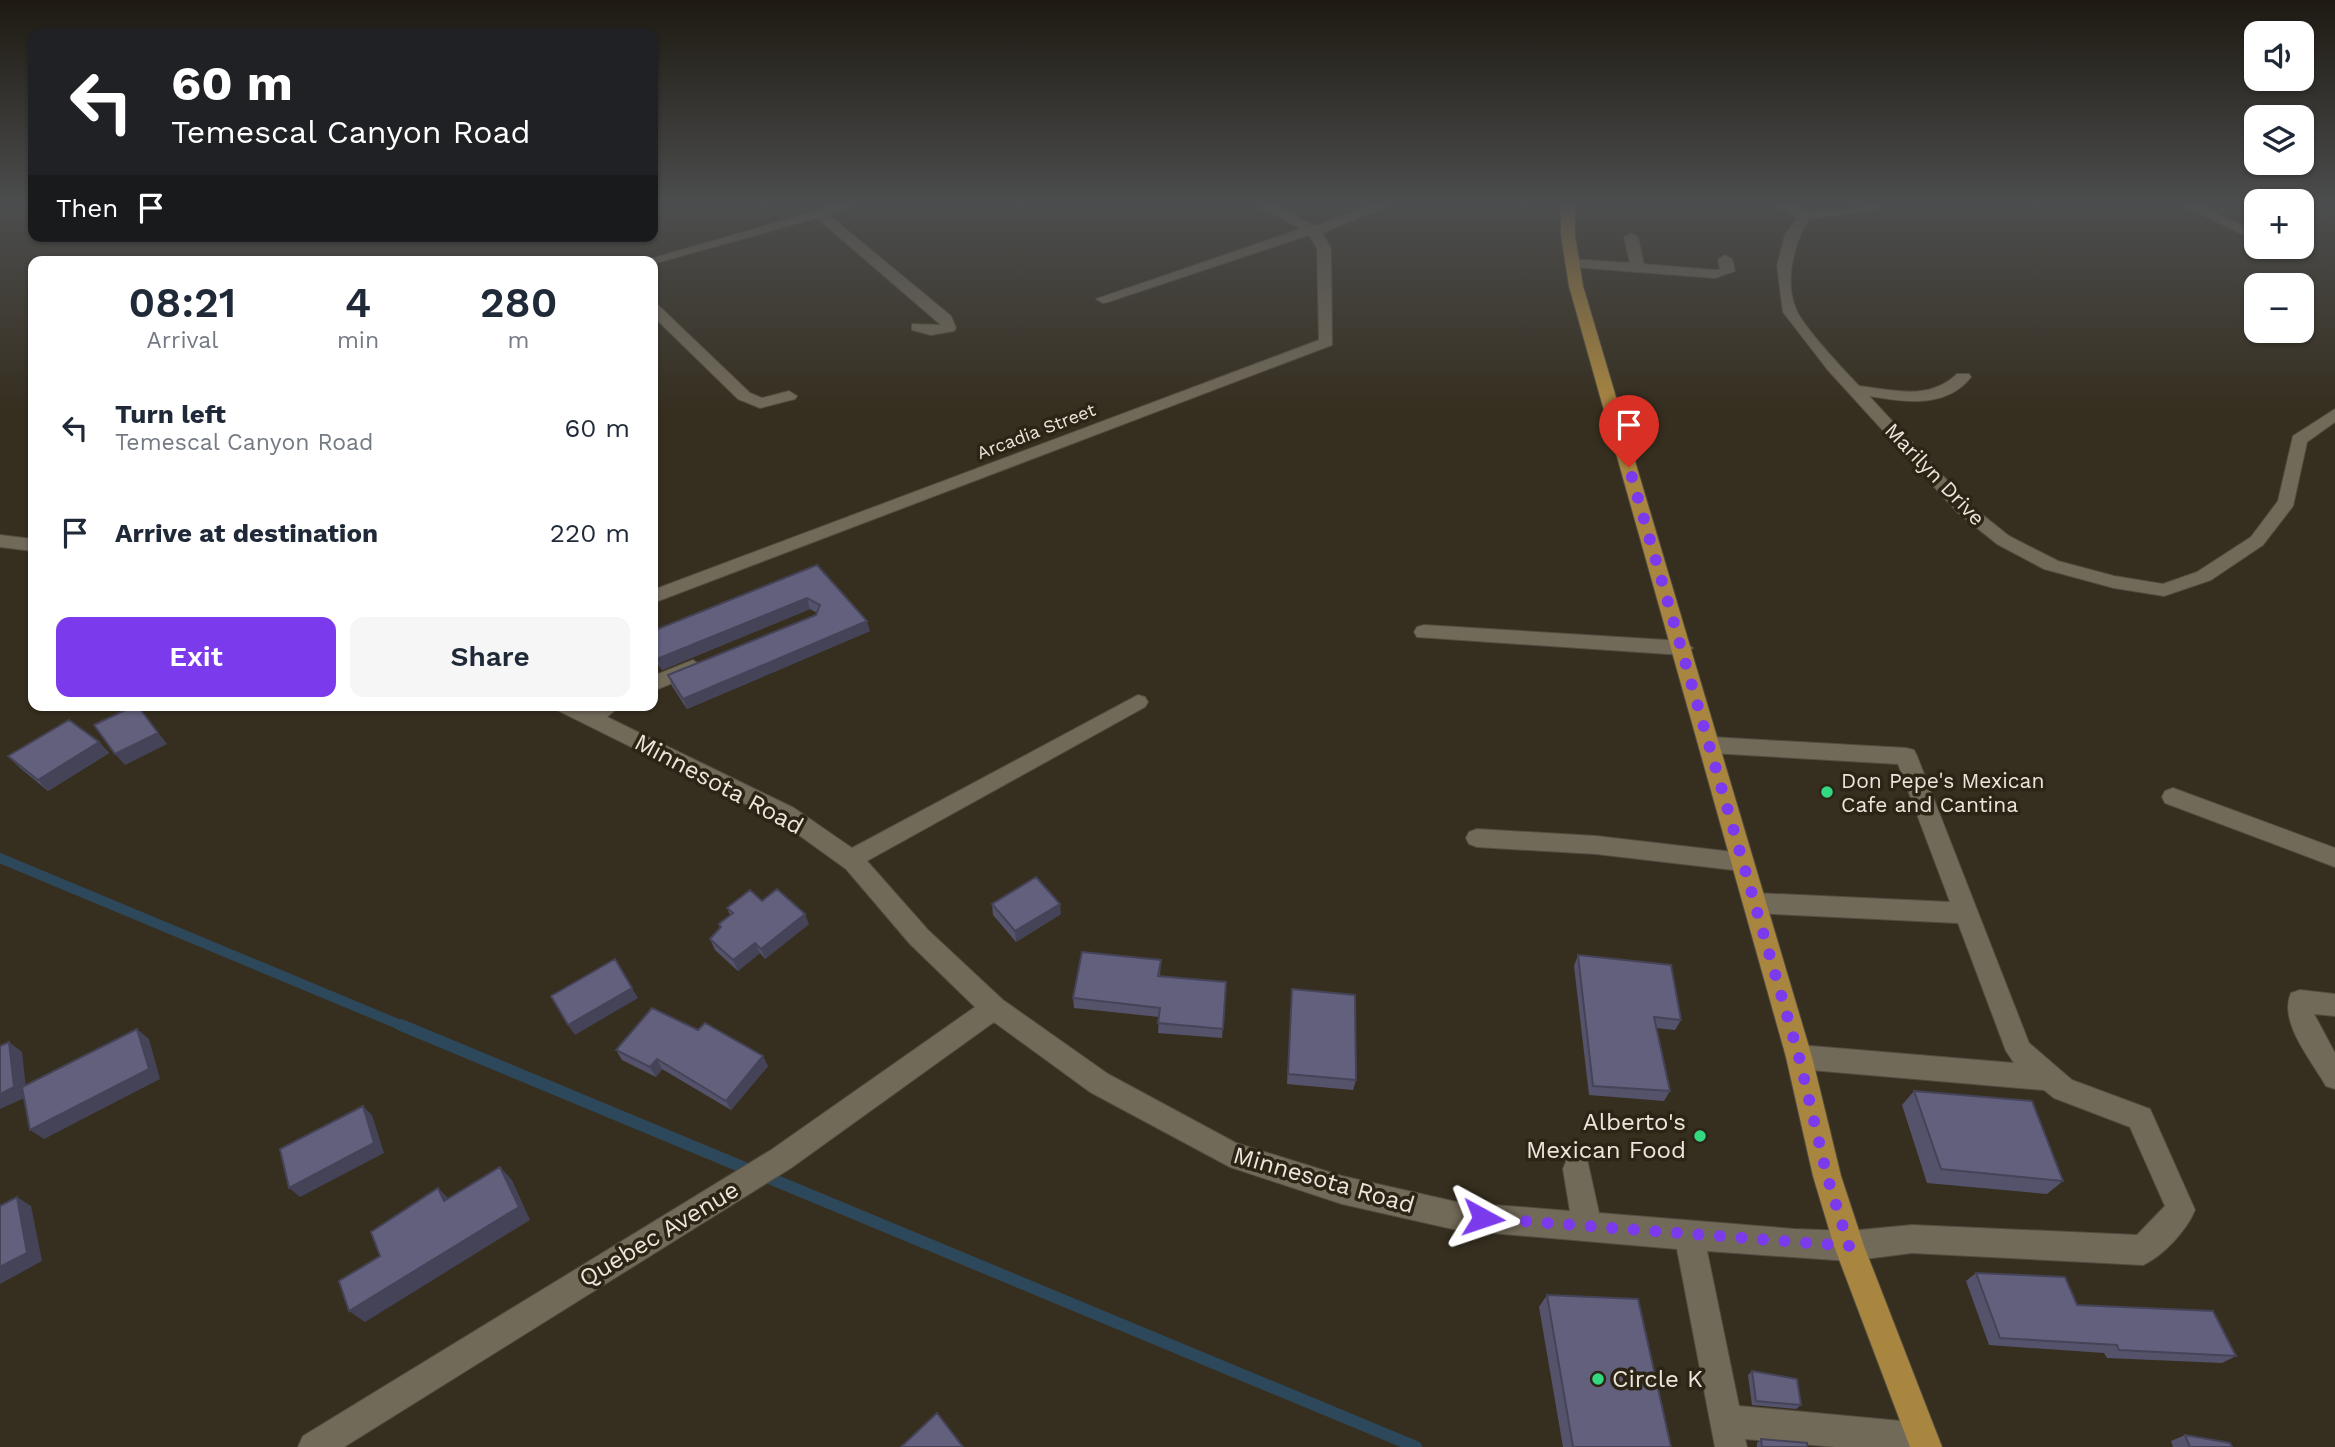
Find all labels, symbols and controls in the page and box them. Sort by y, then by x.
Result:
map controls [2244,21,2314,343]
button: sound [2244,21,2314,91]
text: 60 m [171,54,293,112]
icon: left [56,56,147,147]
button: layers [2244,105,2314,175]
text: Temescal Canyon Road [171,113,531,151]
icon: arrive [132,189,170,227]
button: + [2244,189,2314,259]
text: Then [56,193,118,223]
button: − [2244,273,2314,343]
text: 08:21 [129,278,236,327]
text: 4 [345,278,371,327]
text: 280 [480,278,557,327]
text: Arrival [147,327,218,354]
text: min [337,327,379,354]
text: m [508,327,530,354]
pin [1599,395,1659,467]
text: Turn left [115,399,226,429]
street label: Arcadia Street [974,399,1099,463]
icon: arrive [1610,406,1648,444]
icon: left [56,409,94,447]
text: 60 m [564,413,630,443]
street label: Marilyn Drive [1880,417,1990,531]
text: Temescal Canyon Road [115,429,374,456]
icon: arrive [56,514,94,552]
text: Arrive at destination [115,518,378,548]
text: 220 m [550,518,630,548]
button: Exit [56,617,336,697]
button: Share [350,617,630,697]
street label: Minnesota Road [630,728,808,840]
place label: Don Pepe's Mexican Cafe and Cantina [1841,768,2044,817]
marker: Don Pepe's Mexican Cafe and Cantina [1819,784,1835,800]
place label: Alberto's Mexican Food [1526,1108,1686,1164]
marker: Alberto's Mexican Food [1692,1128,1708,1144]
street label: Minnesota Road [1230,1141,1418,1219]
street label: Quebec Avenue [574,1175,744,1293]
position arrow [1446,1181,1520,1255]
place label: Circle K [1612,1365,1703,1393]
marker: Circle K [1590,1371,1606,1387]

